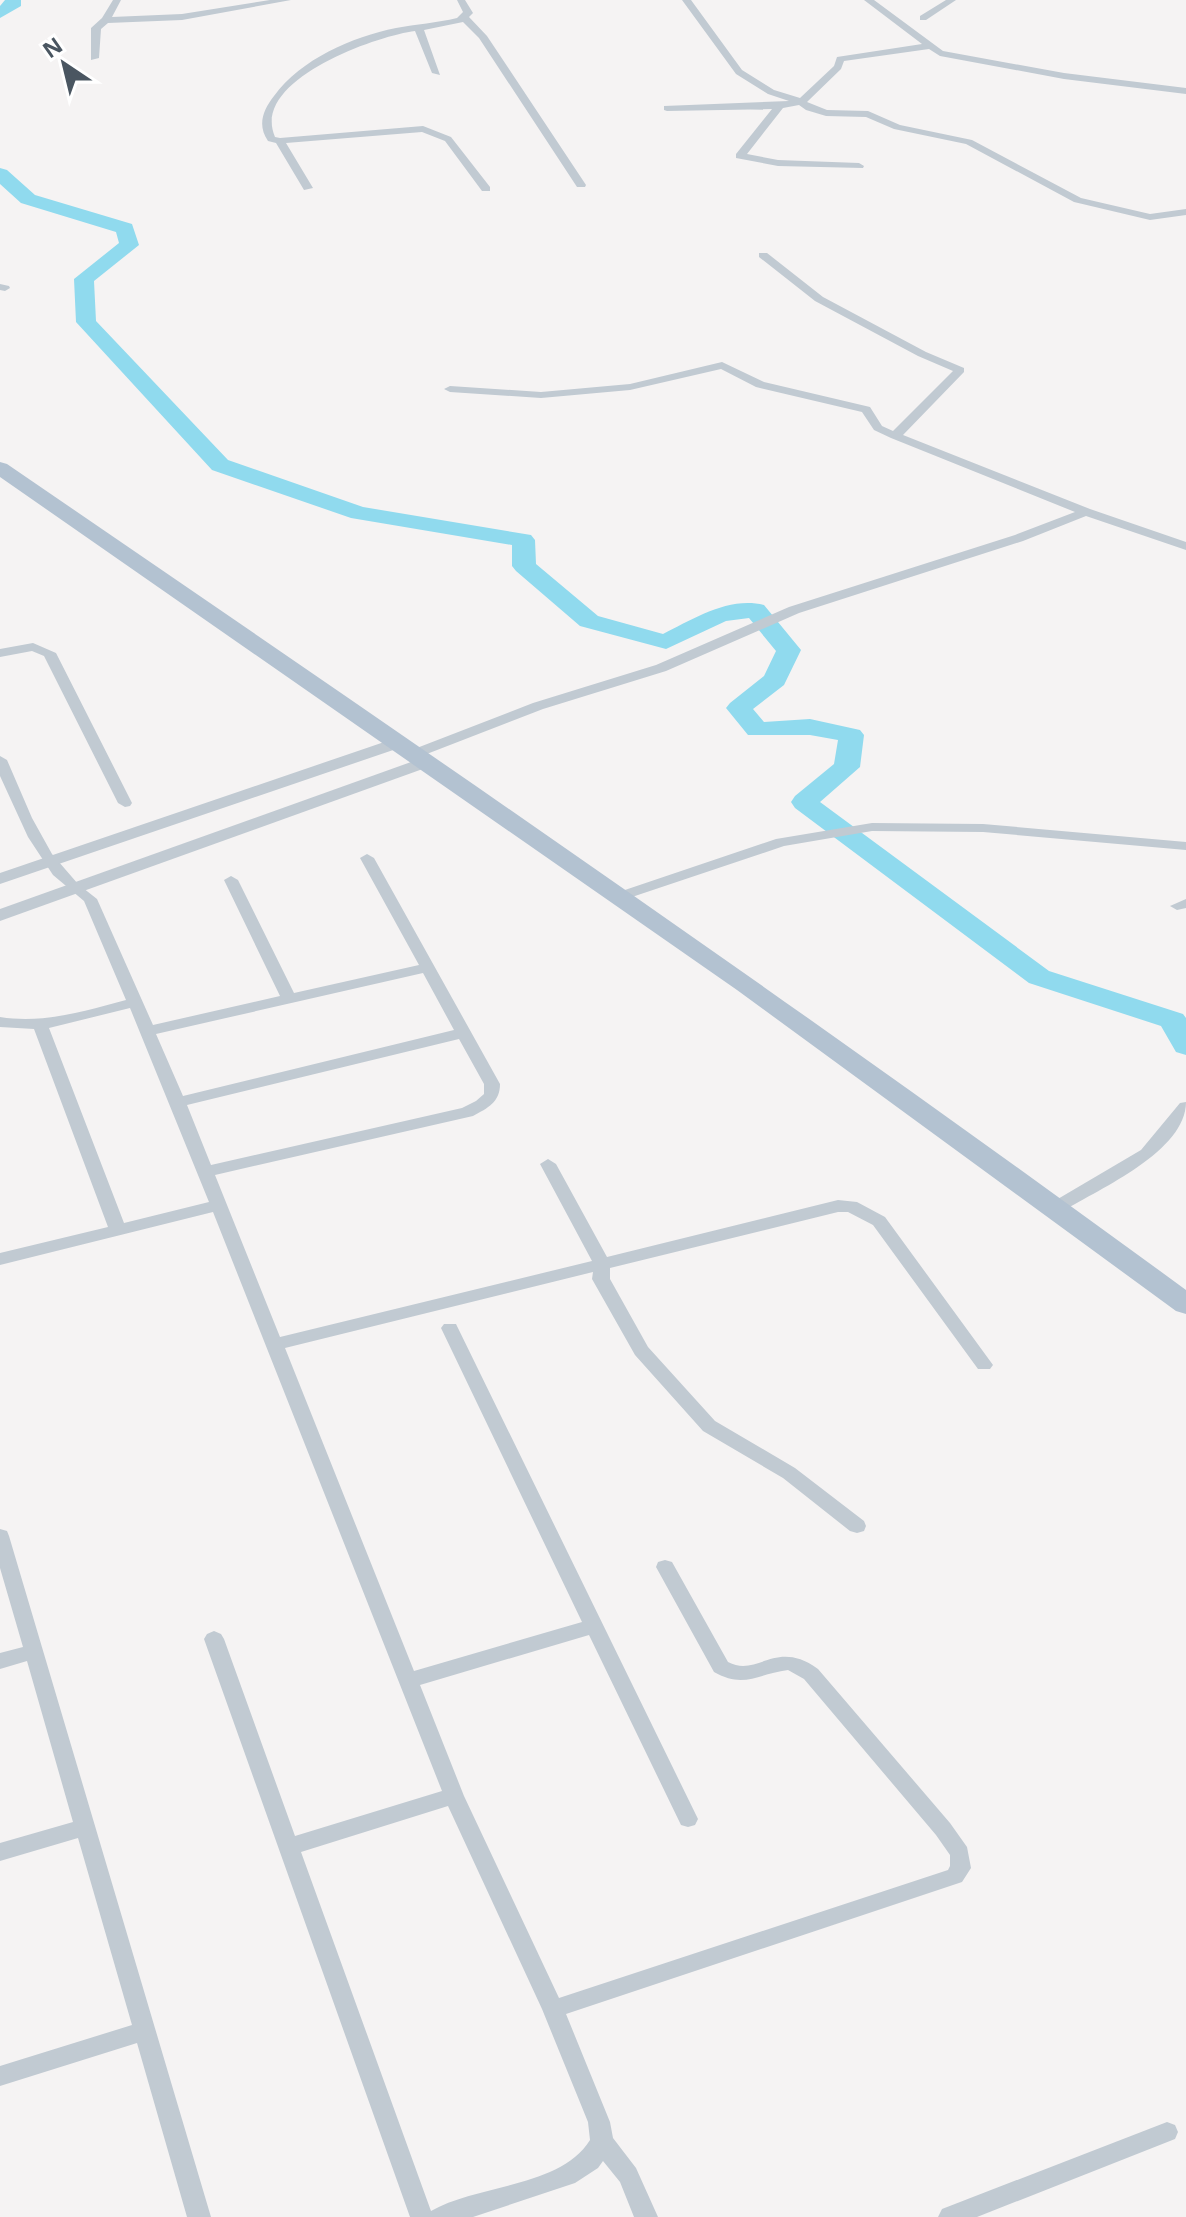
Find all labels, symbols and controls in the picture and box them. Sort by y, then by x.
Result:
north arrow [24,24,104,104]
text: N [36,29,68,64]

